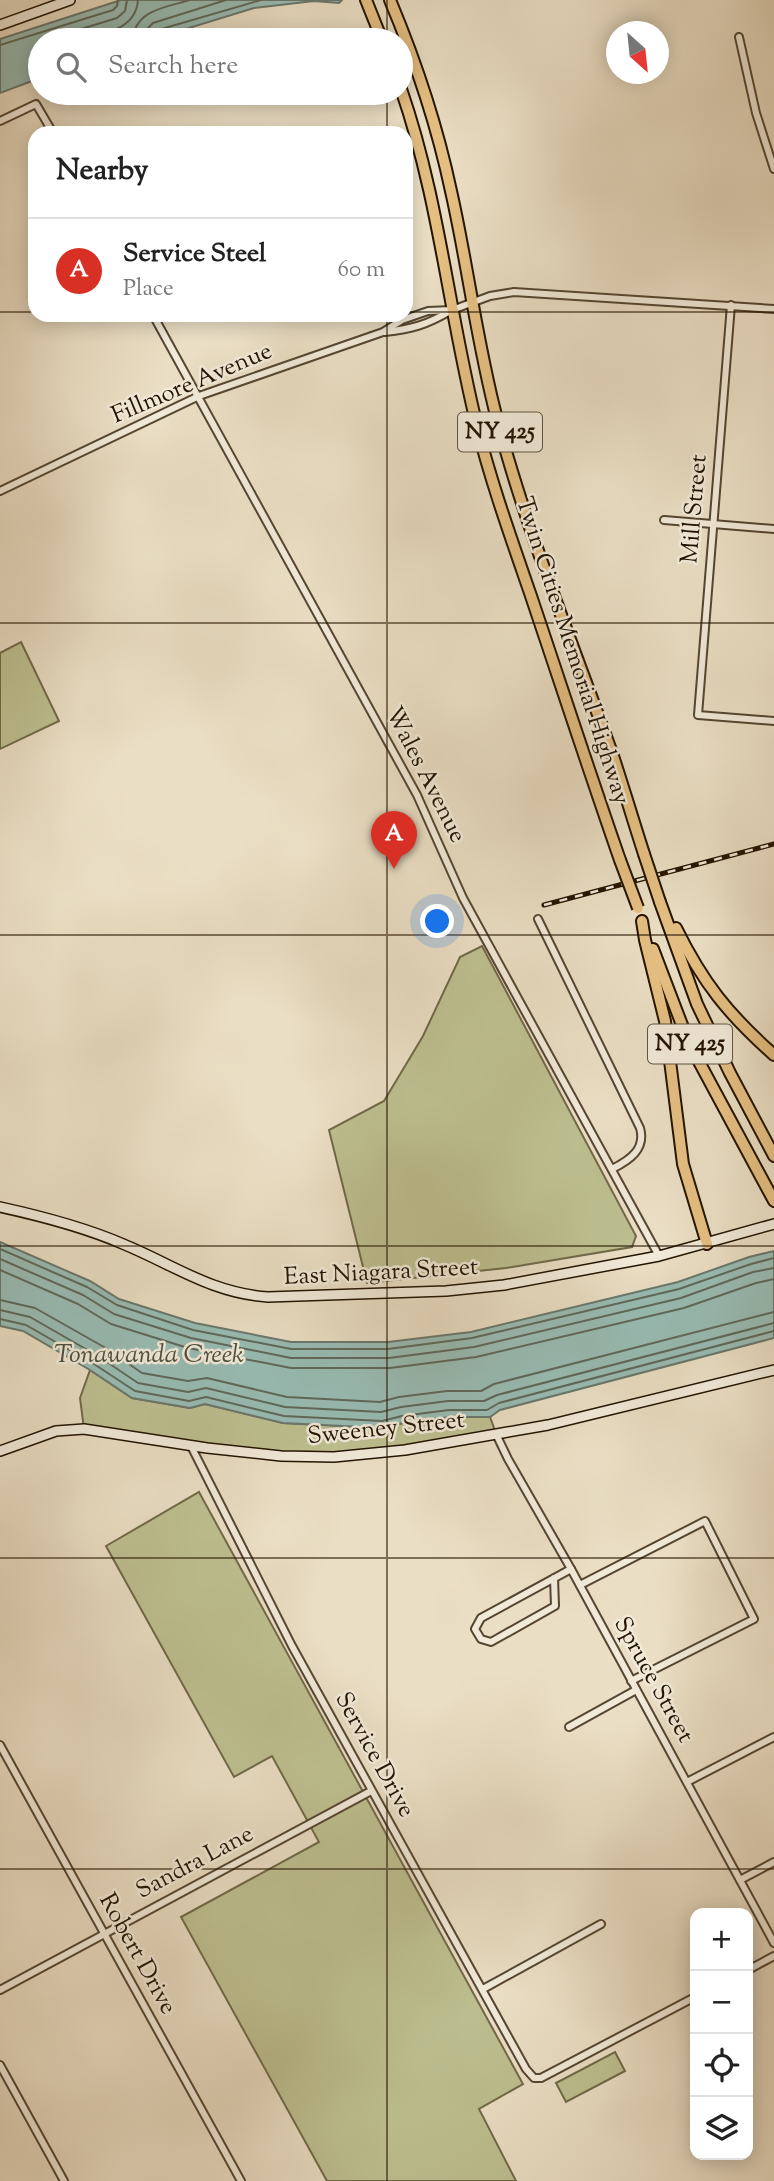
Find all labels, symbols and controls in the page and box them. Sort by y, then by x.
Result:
north arrow [606,21,669,84]
search box [28,28,413,105]
icon: search [52,48,90,86]
text: Search here [108,48,238,85]
text: Nearby [56,150,148,193]
text: Service Steel [123,236,266,273]
text: A [70,254,88,287]
text: 60 m [337,254,385,287]
text: Place [123,273,174,306]
street label: Fillmore Avenue [106,335,278,433]
road number: NY 425 [458,412,542,452]
street label: Mill Street [673,453,717,565]
street label: Twin Cities Memorial Highway [506,493,638,809]
street label: Wales Avenue [378,702,472,848]
pin: A [371,811,417,869]
your location [420,904,454,938]
road number: NY 425 [648,1024,732,1064]
street label: East Niagara Street [283,1251,479,1295]
water label: Tonawanda Creek [54,1337,244,1374]
street label: Sweeney Street [306,1404,466,1454]
street label: Spruce Street [604,1611,702,1749]
street label: Service Drive [326,1686,422,1824]
street label: Sandra Lane [130,1818,260,1908]
street label: Robert Drive [90,1887,184,2021]
map controls [690,1908,753,2160]
button: + [690,1908,753,1971]
button: − [690,1971,753,2034]
button: locate [690,2034,753,2097]
button: layers [690,2097,753,2160]

